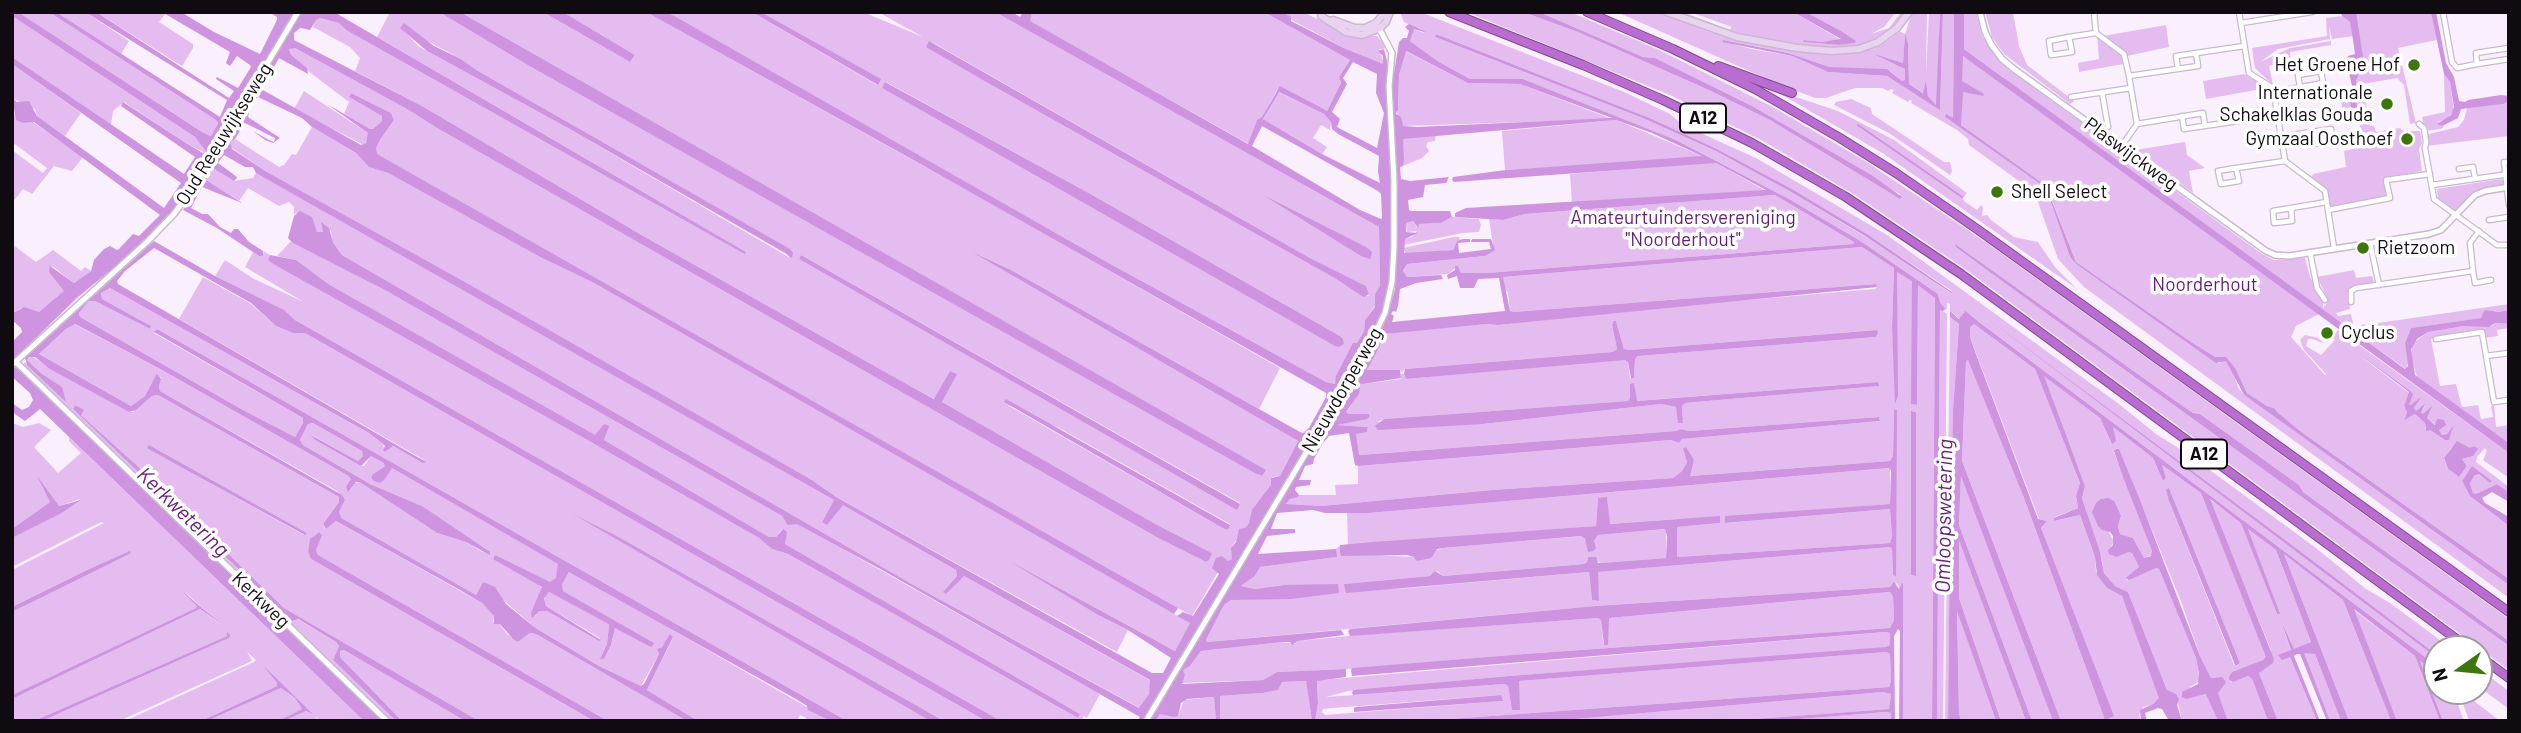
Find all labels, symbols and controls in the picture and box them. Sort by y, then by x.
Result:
place label: Het Groene Hof [2274,54,2400,76]
marker: Het Groene Hof [2406,57,2422,73]
street label: Oud Reeuwijkseweg [171,59,277,209]
place label: Internationale Schakelklas Gouda [2220,82,2373,126]
marker: Internationale Schakelklas Gouda [2379,96,2395,112]
road number: A12 [1680,104,1726,132]
street label: Plaswijckweg [2080,112,2182,196]
place label: Gymzaal Oosthoef [2245,128,2393,150]
marker: Gymzaal Oosthoef [2399,131,2415,147]
place label: Shell Select [2011,181,2107,203]
marker: Shell Select [1989,184,2005,200]
park label: Amateurtuindersvereniging "Noorderhout" [1570,207,1796,251]
place label: Rietzoom [2377,237,2455,259]
marker: Rietzoom [2355,240,2371,256]
park label: Noorderhout [2152,274,2258,296]
place label: Cyclus [2341,322,2395,344]
street label: Nieuwdorperweg [1297,323,1387,457]
marker: Cyclus [2319,325,2335,341]
water label: Omloopswetering [1930,439,1958,593]
road number: A12 [2181,440,2227,468]
water label: Kerkwetering [132,462,234,562]
street label: Kerkweg [227,567,295,633]
north arrow [2423,635,2493,705]
text: N [2426,666,2452,684]

